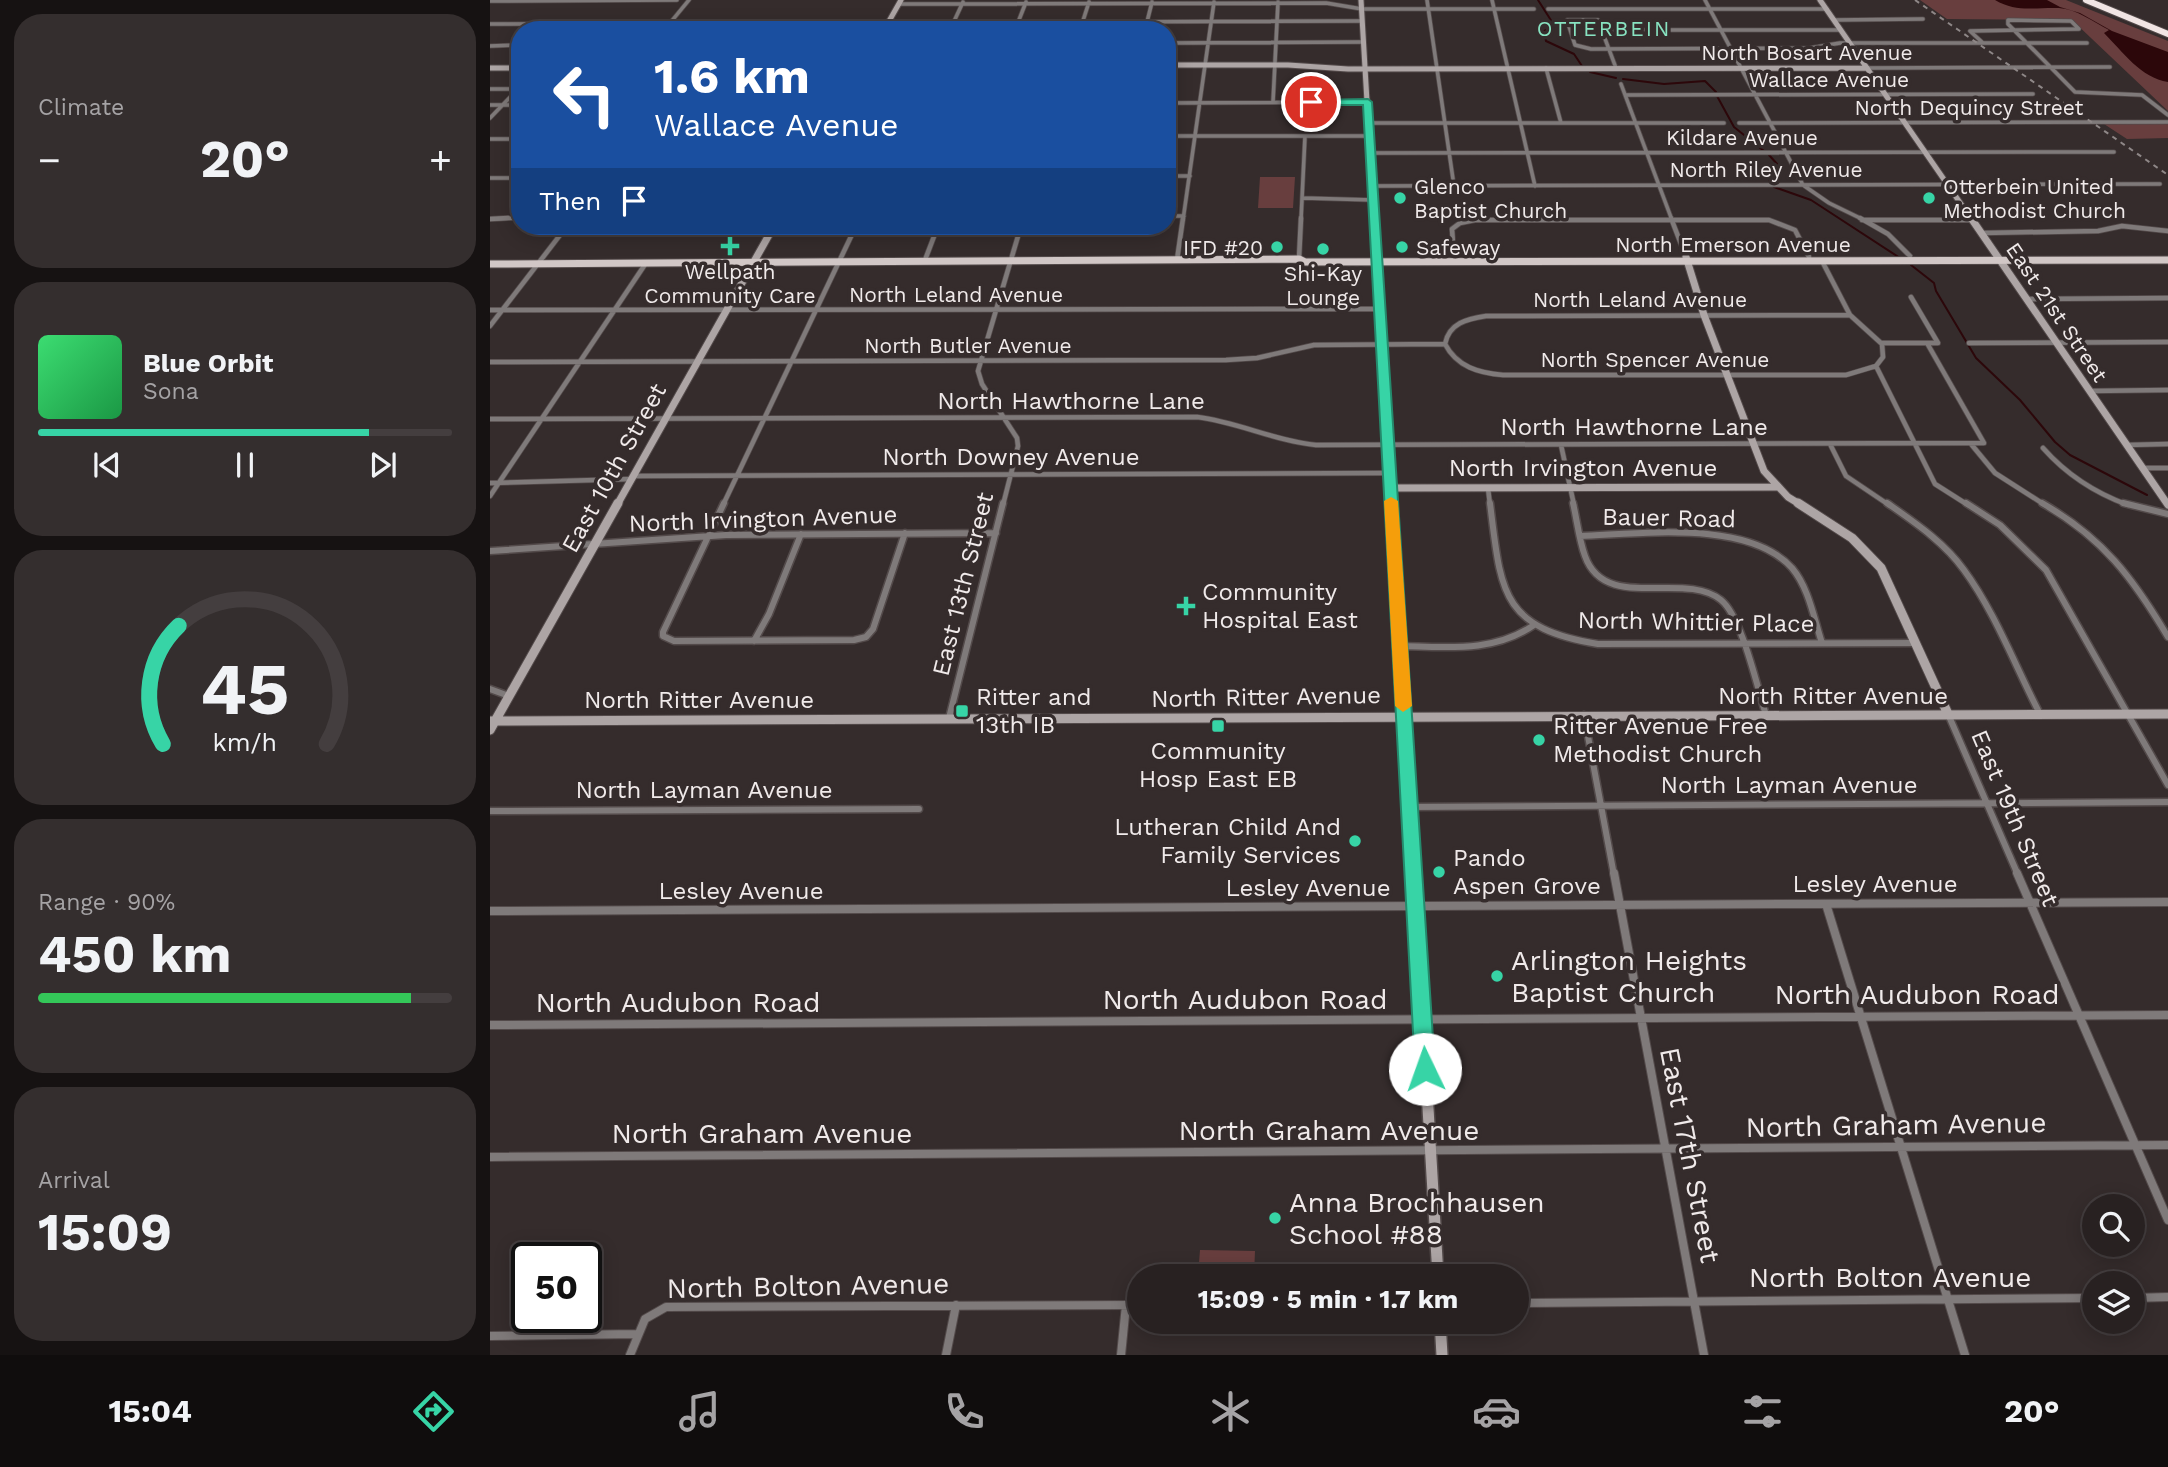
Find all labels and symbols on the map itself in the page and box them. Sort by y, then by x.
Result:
district label: OTTERBEIN [1537,16,1671,41]
street label: North Bosart Avenue [1701,40,1913,65]
street label: Wallace Avenue [1749,67,1909,92]
pin [1281,72,1341,132]
street label: North Dequincy Street [1855,95,2084,120]
street label: Kildare Avenue [1666,125,1818,150]
street label: North Riley Avenue [1669,157,1863,182]
place label: Glenco Baptist Church [1414,174,1567,223]
place label: Otterbein United Methodist Church [1943,174,2126,223]
marker: Glenco Baptist Church [1392,190,1408,206]
marker: Otterbein United Methodist Church [1921,190,1937,206]
street label: North Emerson Avenue [1615,232,1851,257]
place label: IFD #20 [1183,235,1263,260]
place label: Safeway [1416,235,1500,260]
marker: Wellpath Community Care [720,236,740,256]
street label: East 21st Street [2001,237,2113,387]
marker: IFD #20 [1269,239,1285,255]
marker: Safeway [1394,239,1410,255]
marker: Shi-Kay Lounge [1315,241,1331,257]
place label: Wellpath Community Care [644,259,816,308]
place label: Shi-Kay Lounge [1284,261,1362,310]
street label: North Leland Avenue [849,282,1063,307]
street label: North Leland Avenue [1533,287,1747,312]
street label: North Butler Avenue [864,333,1072,358]
street label: North Spencer Avenue [1541,347,1769,372]
street label: East 10th Street [556,379,672,557]
street label: North Hawthorne Lane [937,387,1205,415]
street label: North Hawthorne Lane [1500,413,1768,441]
street label: North Downey Avenue [882,443,1140,471]
street label: North Irvington Avenue [1449,454,1717,482]
street label: East 13th Street [927,489,999,679]
street label: North Irvington Avenue [628,500,898,538]
street label: Bauer Road [1602,503,1736,533]
place label: Community Hospital East [1202,578,1358,634]
marker: Community Hospital East [1176,596,1196,616]
street label: North Whittier Place [1577,606,1815,638]
street label: North Ritter Avenue [1151,681,1381,713]
street label: North Ritter Avenue [1718,682,1948,710]
place label: Ritter and 13th IB [976,683,1092,739]
street label: North Ritter Avenue [584,686,814,714]
marker: Ritter and 13th IB [954,703,970,719]
place label: Ritter Avenue Free Methodist Church [1553,712,1768,768]
marker: Community Hosp East EB [1210,718,1226,734]
street label: East 19th Street [1965,726,2065,910]
marker: Ritter Avenue Free Methodist Church [1531,732,1547,748]
place label: Community Hosp East EB [1139,737,1297,793]
street label: North Layman Avenue [1660,771,1918,799]
street label: North Layman Avenue [575,776,833,804]
place label: Lutheran Child And Family Services [1114,813,1341,869]
marker: Lutheran Child And Family Services [1347,833,1363,849]
place label: Pando Aspen Grove [1453,844,1601,900]
marker: Pando Aspen Grove [1431,864,1447,880]
street label: Lesley Avenue [1793,870,1958,898]
street label: Lesley Avenue [1226,874,1391,902]
street label: Lesley Avenue [659,877,824,905]
place label: Arlington Heights Baptist Church [1511,944,1747,1009]
marker: Arlington Heights Baptist Church [1489,968,1505,984]
street label: North Audubon Road [1774,978,2060,1011]
street label: North Audubon Road [1102,983,1388,1016]
street label: North Audubon Road [535,986,821,1019]
position arrow [1388,1032,1462,1106]
street label: East 17th Street [1653,1045,1727,1266]
street label: North Graham Avenue [1745,1106,2047,1144]
street label: North Graham Avenue [1179,1114,1479,1147]
street label: North Graham Avenue [612,1117,912,1150]
place label: Anna Brochhausen School #88 [1289,1186,1545,1251]
marker: Anna Brochhausen School #88 [1267,1210,1283,1226]
speed limit sign: 50 [511,1242,602,1333]
street label: North Bolton Avenue [1749,1261,2031,1294]
street label: North Bolton Avenue [666,1267,950,1305]

